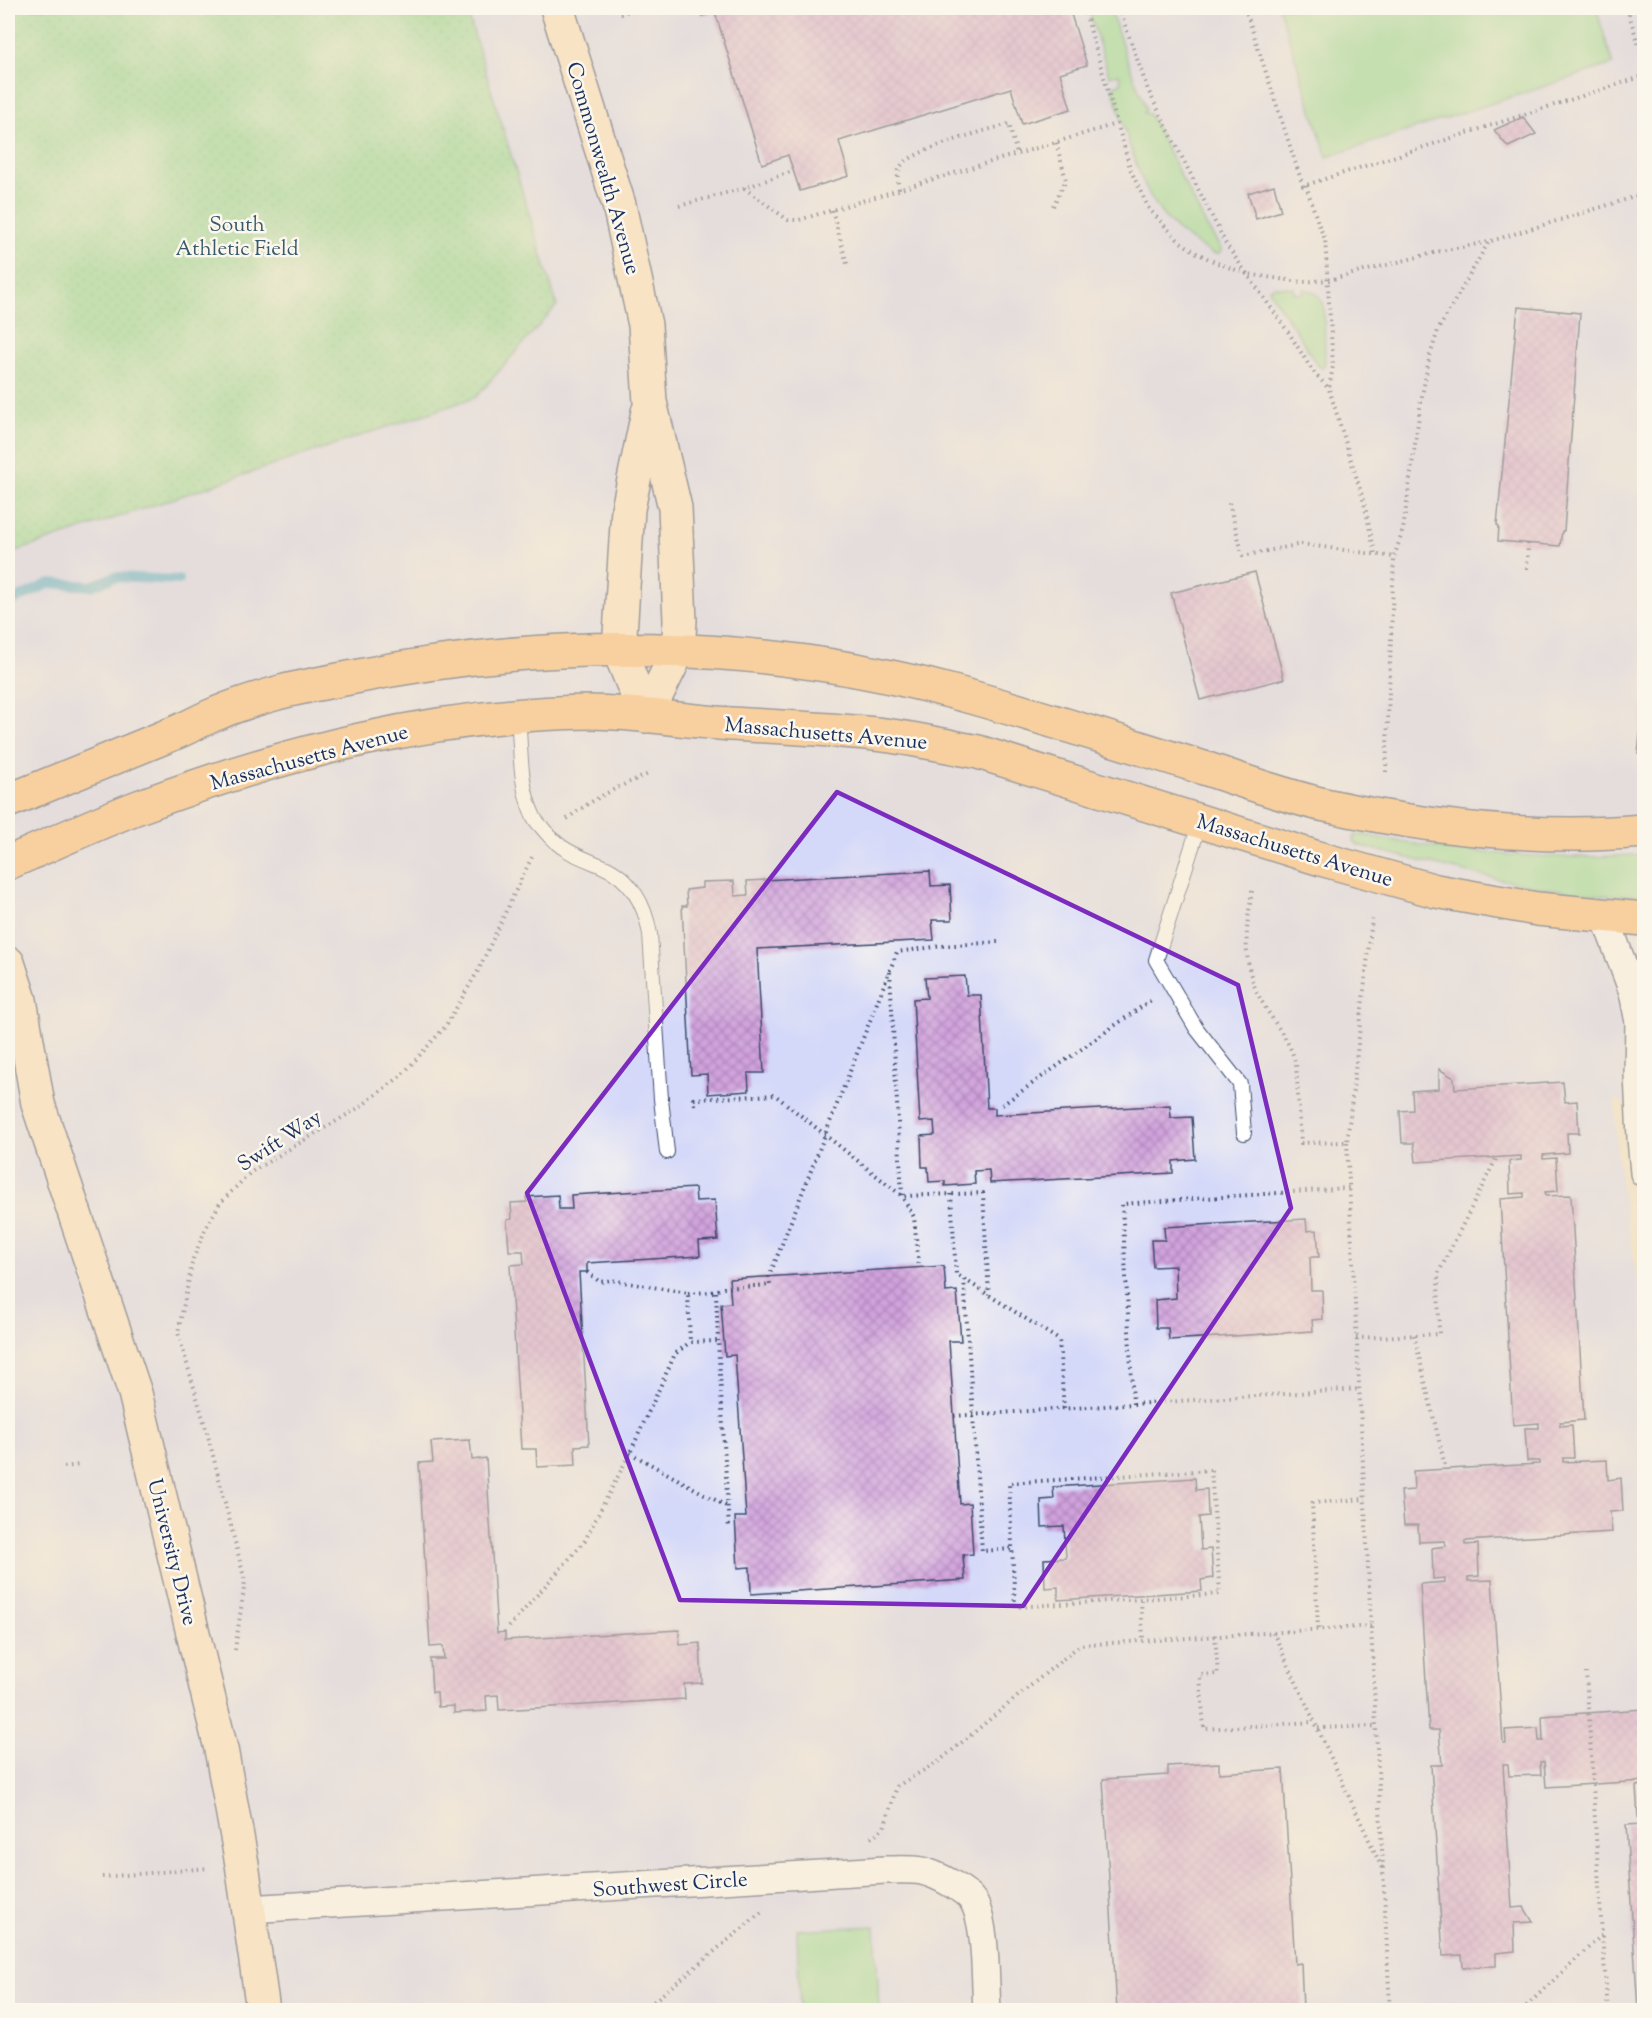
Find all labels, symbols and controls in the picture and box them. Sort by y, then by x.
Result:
street label: Commonwealth Avenue [557,59,647,278]
park label: South Athletic Field [175,211,299,265]
street label: Massachusetts Avenue [723,711,929,759]
street label: Massachusetts Avenue [207,718,412,800]
street label: Massachusetts Avenue [1193,808,1396,896]
street label: Swift Way [232,1103,329,1180]
street label: University Drive [138,1476,204,1629]
street label: Southwest Circle [592,1866,749,1906]

